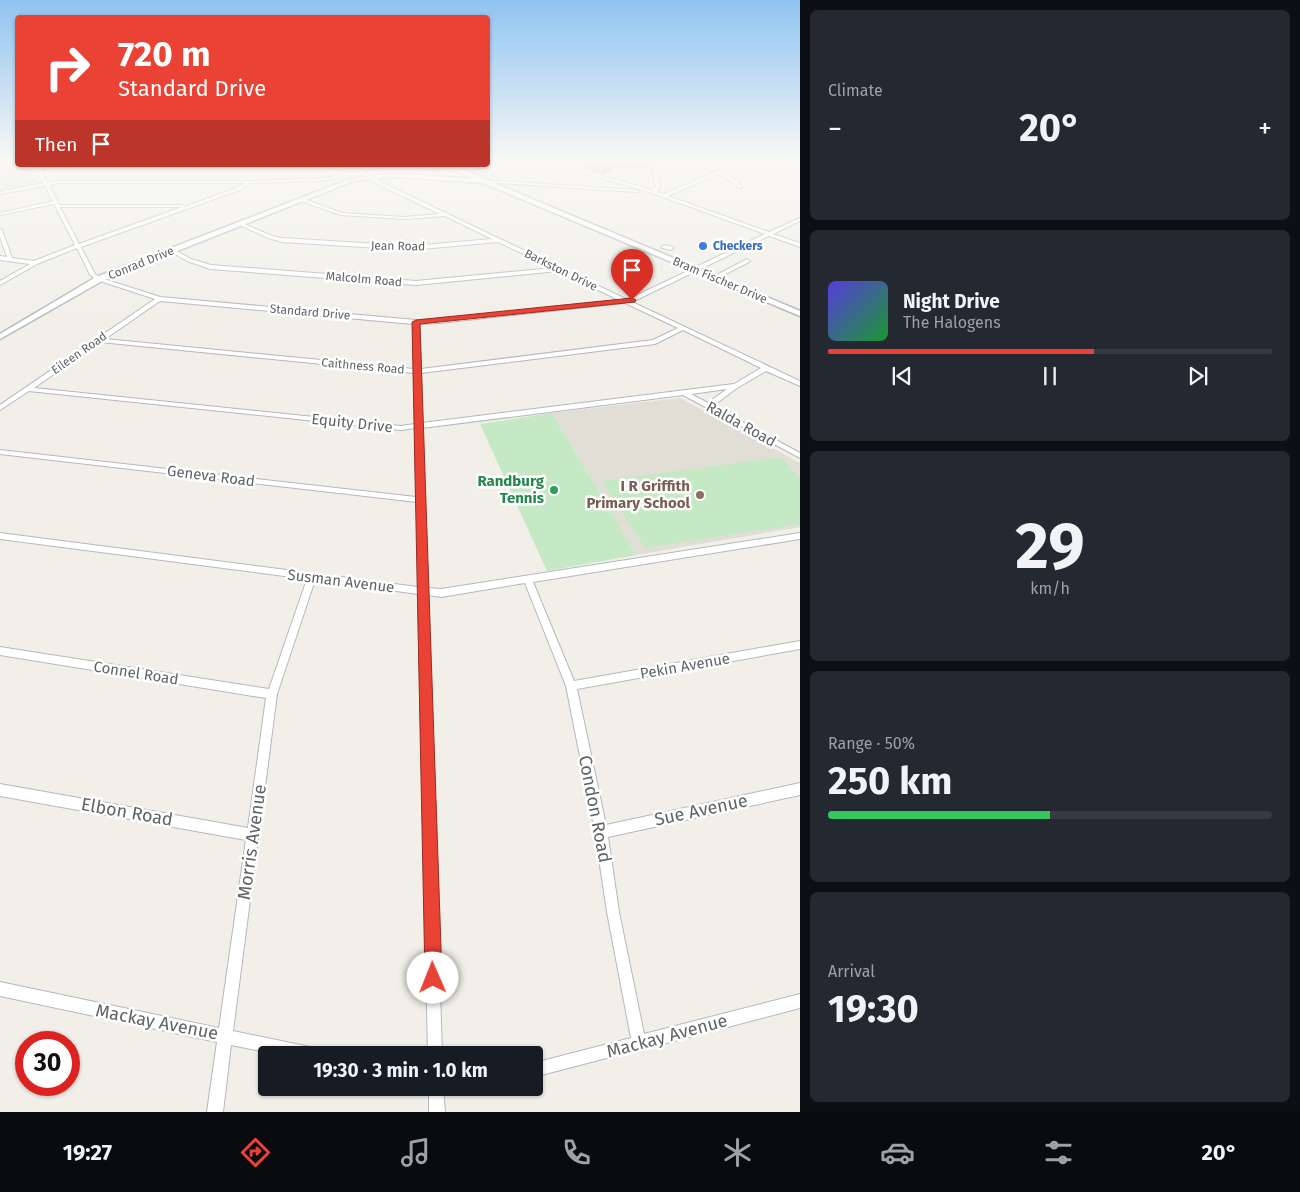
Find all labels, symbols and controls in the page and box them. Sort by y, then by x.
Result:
text: 720 m [118,33,211,75]
icon: right [35,35,100,100]
text: Standard Drive [118,75,266,102]
text: Climate [828,81,883,100]
text: 20° [1019,105,1081,151]
text: − [828,112,842,145]
text: + [1258,112,1272,145]
icon: arrive [87,130,115,158]
text: Then [35,133,77,156]
street label: Jean Road [371,239,425,253]
place label: Checkers [713,239,763,253]
marker: Checkers [697,240,709,252]
street label: Conrad Drive [106,243,176,283]
street label: Barkston Drive [522,246,600,294]
pin [611,249,653,300]
street label: Bram Fischer Drive [671,254,769,306]
icon: arrive [618,256,646,284]
street label: Malcolm Road [325,269,403,289]
text: Night Drive [903,290,1000,313]
street label: Standard Drive [269,302,351,322]
text: The Halogens [903,313,1001,332]
street label: Eileen Road [49,329,109,377]
street label: Caithness Road [321,355,405,377]
icon: previous [888,362,916,390]
icon: pause [1036,362,1064,390]
icon: next [1184,362,1212,390]
street label: Ralda Road [703,397,779,451]
street label: Equity Drive [311,410,393,436]
street label: Geneva Road [166,462,256,490]
place label: Randburg Tennis [477,472,545,507]
place label: I R Griffith Primary School [586,477,691,512]
marker: Randburg Tennis [548,484,560,496]
marker: I R Griffith Primary School [694,489,706,501]
text: 29 [1015,507,1085,585]
street label: Susman Avenue [287,566,395,596]
text: km/h [1030,579,1070,598]
street label: Pekin Avenue [639,649,731,683]
street label: Connel Road [92,657,180,689]
text: Range · 50% [828,734,915,753]
street label: Condon Road [574,753,616,865]
text: 250 km [828,758,952,804]
street label: Morris Avenue [233,783,271,901]
street label: Sue Avenue [652,789,750,831]
street label: Elbon Road [79,793,175,831]
position arrow [406,951,458,1003]
text: Arrival [828,962,875,981]
text: 19:30 [828,986,919,1032]
street label: Mackay Avenue [94,999,220,1045]
street label: Mackay Avenue [604,1009,730,1063]
speed limit sign: 30 [15,1031,80,1096]
text: 19:30 · 3 min · 1.0 km [313,1059,488,1082]
icon: directions [238,1135,273,1170]
icon: music [398,1135,433,1170]
icon: phone [559,1135,594,1170]
icon: climate [720,1135,755,1170]
icon: car [880,1135,915,1170]
icon: filters [1041,1135,1076,1170]
text: 19:27 [63,1139,112,1166]
text: 20° [1201,1139,1237,1166]

